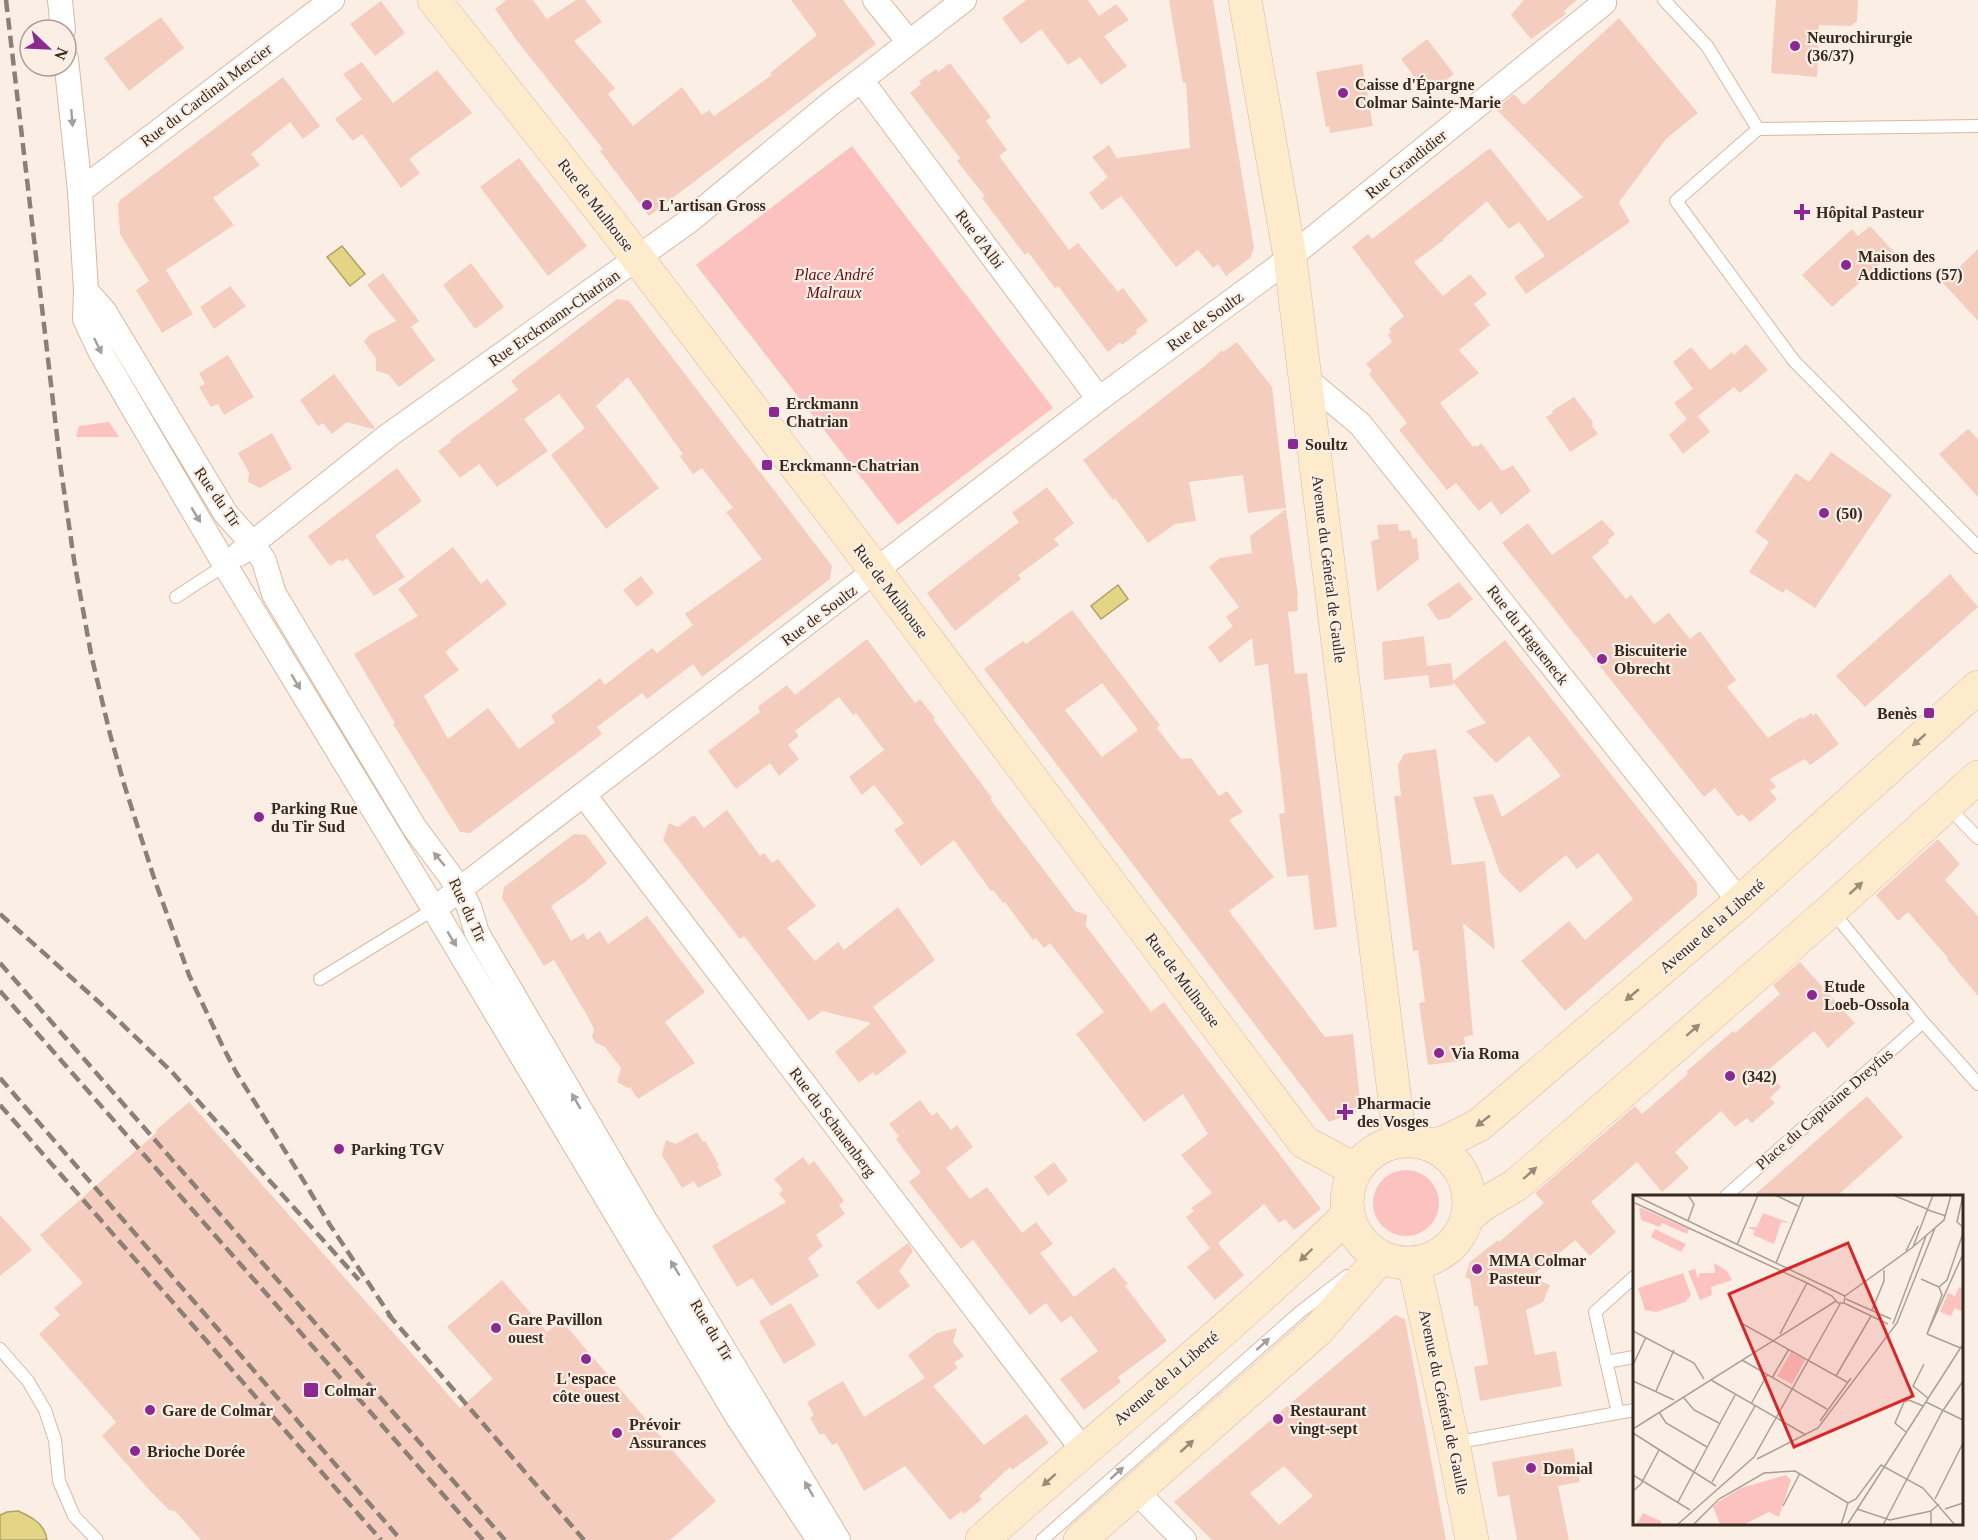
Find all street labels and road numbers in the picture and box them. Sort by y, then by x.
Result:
street label: Rue du Cardinal Mercier [137,40,275,150]
street label: Rue Grandidier [1362,126,1450,202]
street label: Rue de Mulhouse [555,155,637,255]
street label: Rue d'Albi [952,206,1008,272]
street label: Rue Erckmann-Chatrian [485,266,623,370]
street label: Rue de Soultz [1164,288,1246,354]
street label: Rue du Tir [191,464,245,530]
street label: Avenue du Général de Gaulle [1309,474,1349,664]
street label: Rue de Mulhouse [850,541,932,641]
street label: Rue de Soultz [778,581,860,649]
street label: Rue du Hagueneck [1483,582,1572,689]
street label: Rue du Tir [446,875,490,945]
street label: Avenue de la Liberté [1656,876,1768,976]
street label: Rue de Mulhouse [1142,930,1224,1030]
street label: Place du Capitaine Dreyfus [1752,1045,1896,1174]
street label: Rue du Schauenberg [786,1064,880,1180]
street label: Rue du Tir [687,1296,737,1364]
street label: Avenue du Général de Gaulle [1416,1308,1472,1496]
street label: Avenue de la Liberté [1110,1328,1222,1428]

